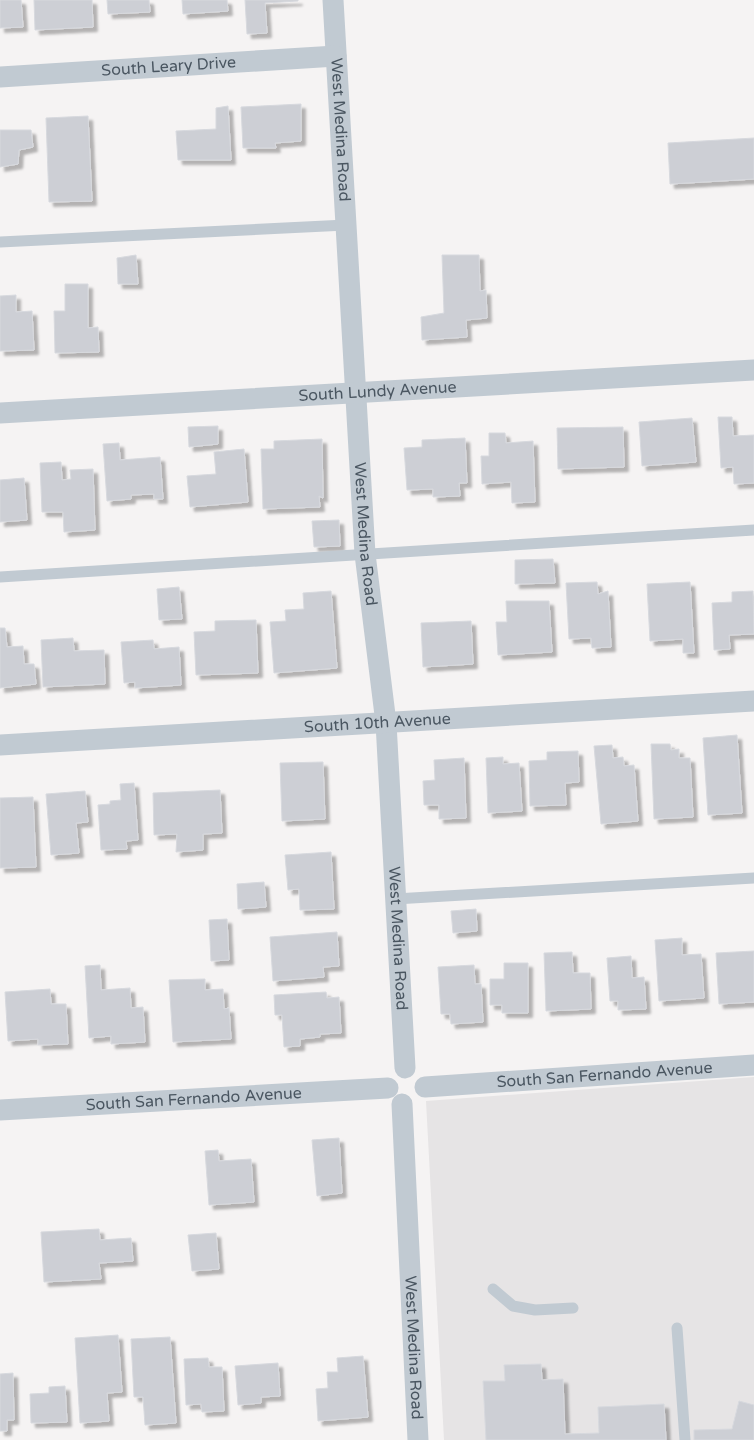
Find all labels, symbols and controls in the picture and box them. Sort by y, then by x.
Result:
street label: South Leary Drive [101,52,237,81]
street label: West Medina Road [326,57,355,202]
street label: South Lundy Avenue [298,377,457,406]
street label: West Medina Road [350,462,381,607]
street label: South 10th Avenue [303,709,451,737]
street label: West Medina Road [384,866,412,1011]
street label: South San Fernando Avenue [496,1058,713,1092]
street label: South San Fernando Avenue [85,1083,302,1115]
street label: West Medina Road [400,1275,427,1420]

